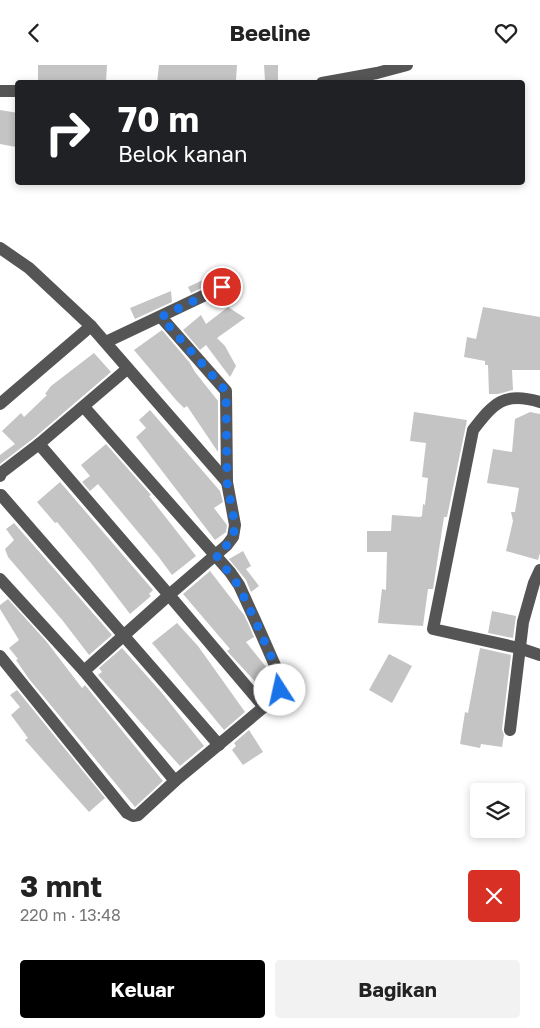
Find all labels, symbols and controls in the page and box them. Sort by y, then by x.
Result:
icon: back [20,19,48,47]
text: Beeline [229,19,311,46]
icon: heart [492,19,520,47]
text: 70 m [118,98,199,140]
icon: right [35,100,100,165]
text: Belok kanan [118,140,248,167]
pin [201,266,243,308]
icon: arrive [208,273,236,301]
position arrow [253,663,305,715]
map controls [470,783,525,838]
button: layers [470,783,525,838]
text: 3 mnt [20,868,102,904]
button: close [468,870,520,922]
text: 220 m · 13:48 [20,905,121,925]
button: Keluar [20,960,265,1018]
button: Bagikan [275,960,520,1018]

